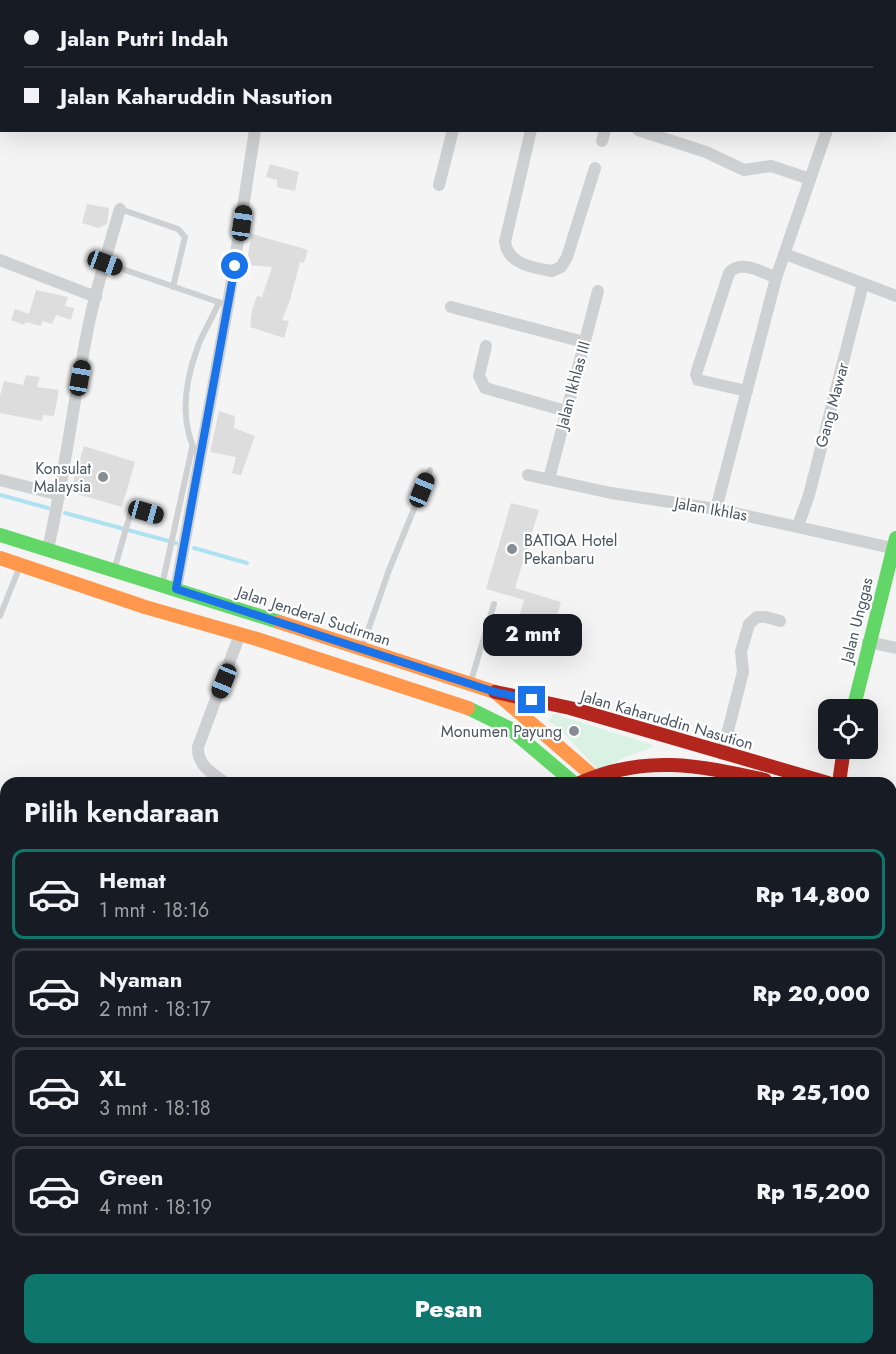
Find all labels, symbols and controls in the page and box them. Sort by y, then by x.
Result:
text: Jalan Putri Indah [60,22,228,54]
text: Jalan Kaharuddin Nasution [60,80,333,112]
car [231,204,253,242]
car [85,248,125,278]
route start [221,252,248,279]
street label: Jalan Ikhlas III [550,339,596,433]
car [68,359,92,397]
street label: Gang Mawar [810,359,855,450]
place label: Konsulat Malaysia [34,457,91,498]
marker: Konsulat Malaysia [96,470,110,484]
car [407,470,437,510]
street label: Jalan Ikhlas [671,491,749,527]
car [126,498,166,526]
place label: BATIQA Hotel Pekanbaru [524,529,617,570]
marker: BATIQA Hotel Pekanbaru [505,542,519,556]
street label: Jalan Unggas [835,575,879,667]
street label: Jalan Jenderal Sudirman [232,580,394,652]
callout: 2 mnt [482,613,582,655]
text: 2 mnt [505,620,560,649]
car [209,661,239,701]
street label: Jalan Kaharuddin Nasution [576,684,756,756]
route end [518,686,545,713]
map controls [818,699,878,759]
button: locate [818,699,878,759]
place label: Monumen Payung [441,720,562,743]
marker: Monumen Payung [567,724,581,738]
text: Pilih kendaraan [24,793,220,832]
text: Hemat [99,864,166,896]
icon: car [27,867,81,921]
text: Rp 14,800 [756,878,870,910]
text: 1 mnt · 18:16 [99,896,209,925]
text: Nyaman [99,963,182,995]
icon: car [27,966,81,1020]
text: Rp 20,000 [753,977,870,1009]
text: 2 mnt · 18:17 [99,995,211,1024]
text: XL [99,1062,126,1094]
icon: car [27,1065,81,1119]
text: Rp 25,100 [756,1076,870,1108]
text: 3 mnt · 18:18 [99,1094,211,1123]
text: Green [99,1161,163,1193]
icon: car [27,1164,81,1218]
text: Rp 15,200 [756,1175,870,1207]
text: 4 mnt · 18:19 [99,1193,212,1222]
button: Pesan [24,1274,873,1343]

